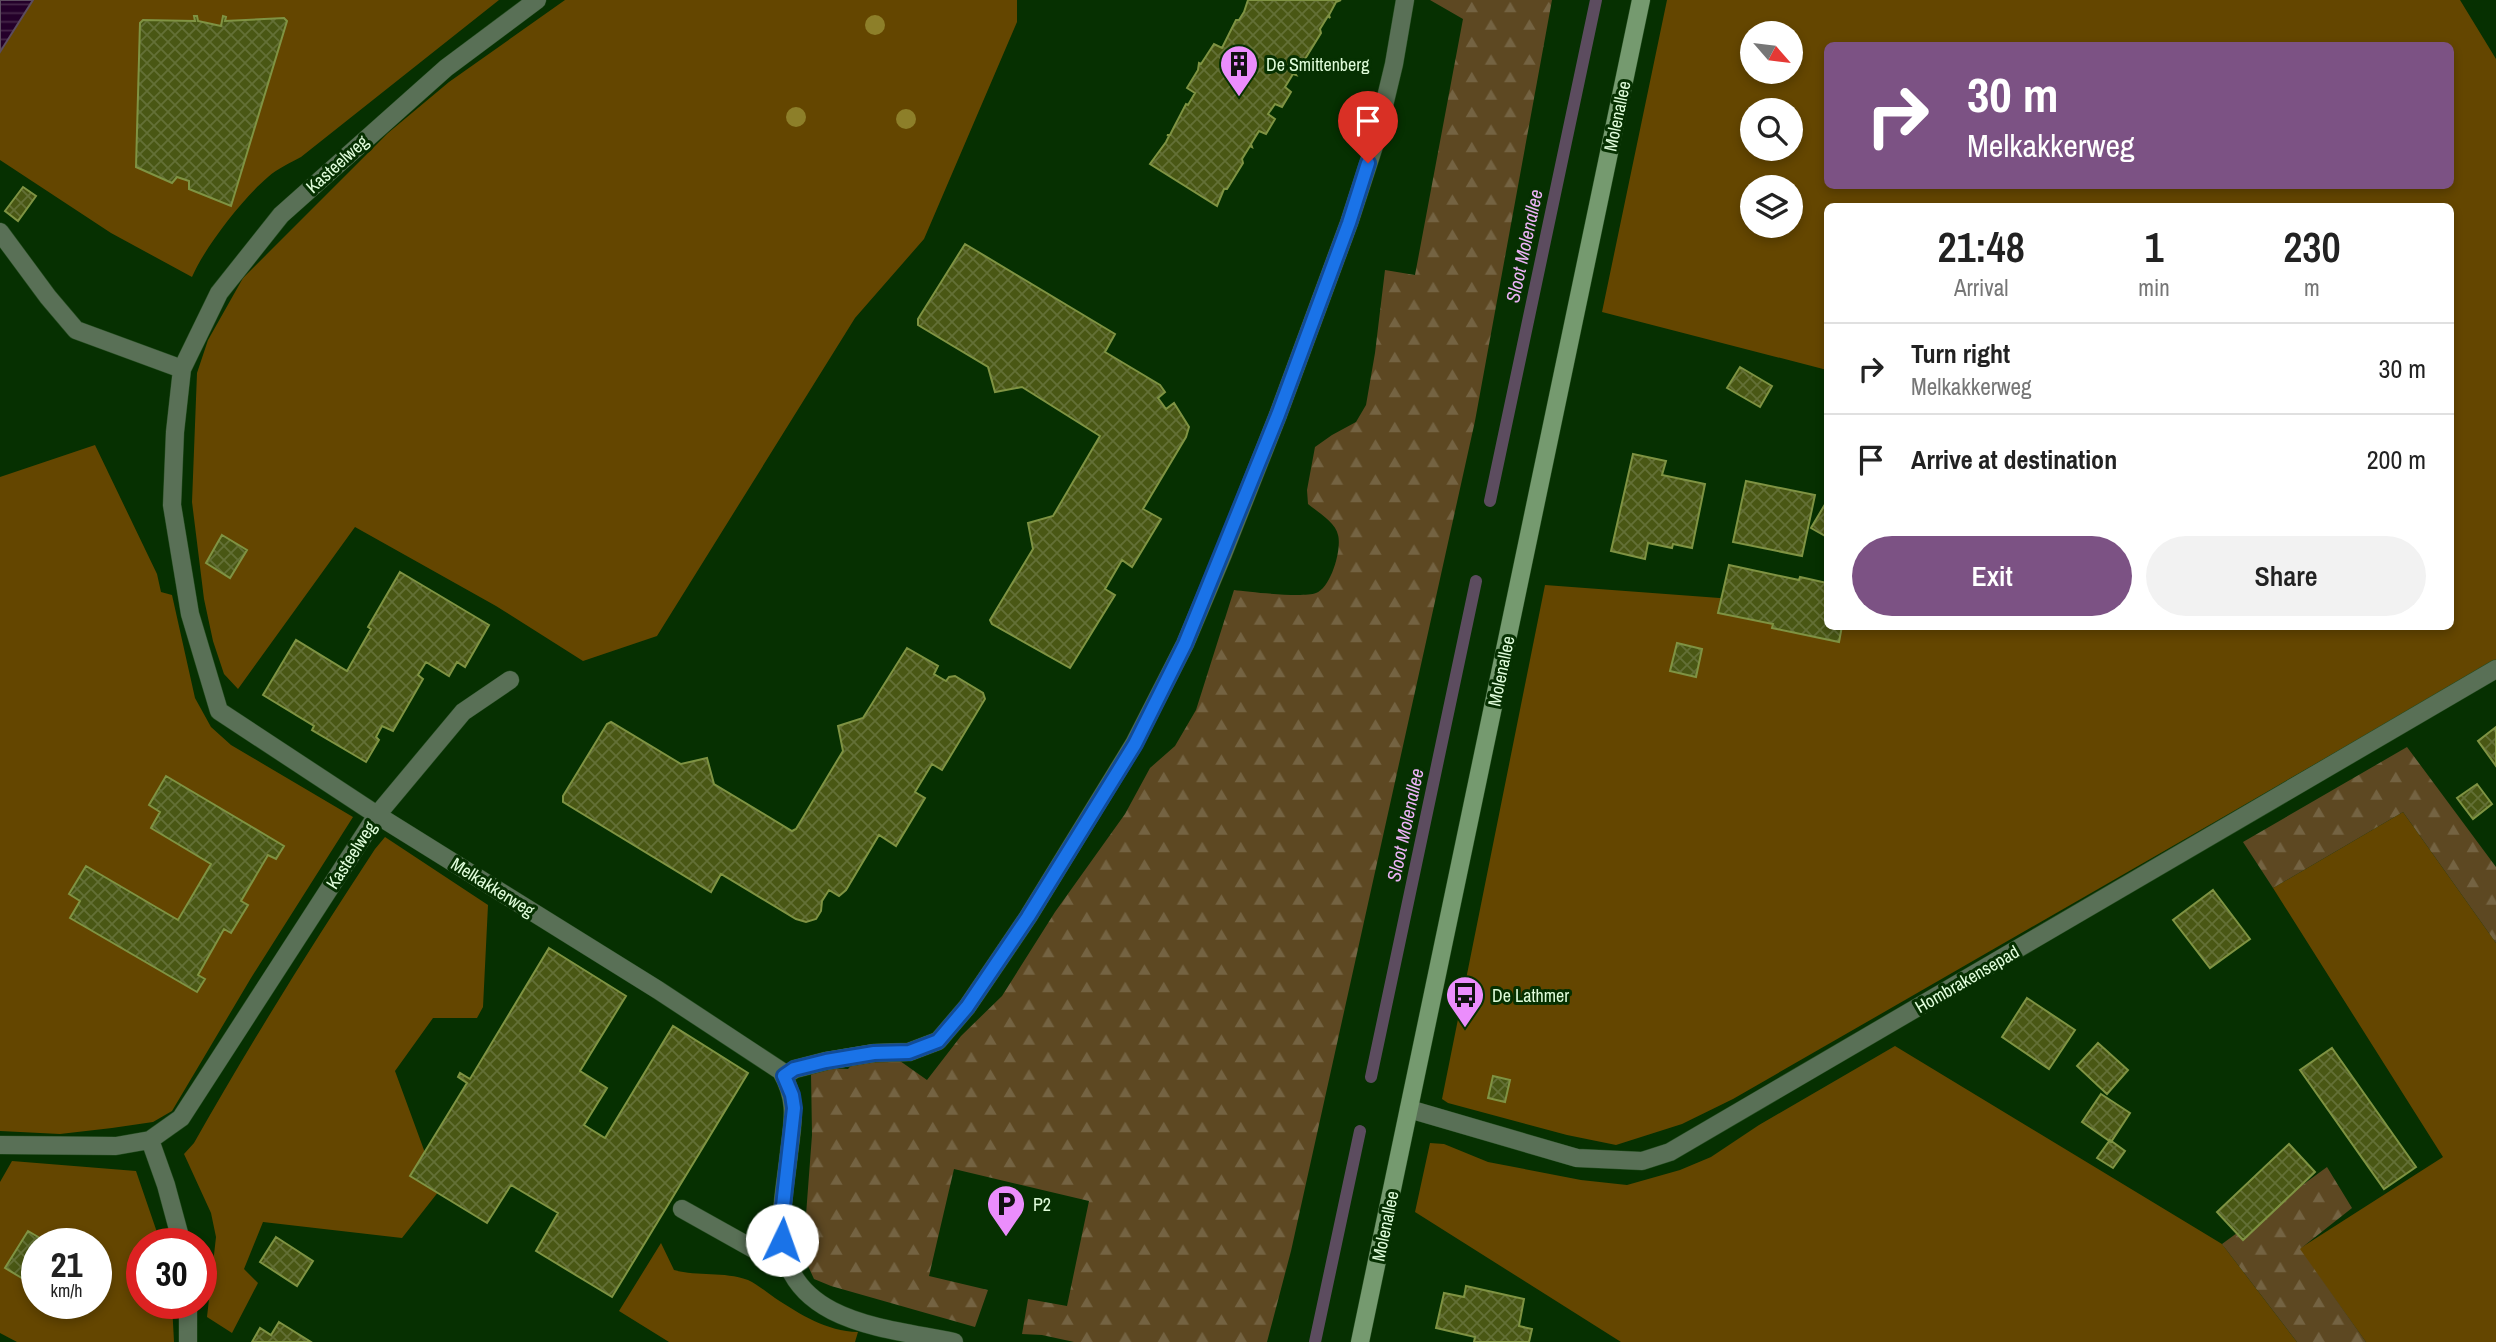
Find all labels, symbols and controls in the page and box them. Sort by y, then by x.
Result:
north arrow [1740,21,1802,84]
map controls [1740,21,1803,238]
building icon: De Smittenberg [1218,43,1260,98]
place label: De Smittenberg [1266,52,1370,77]
text: 30 m [1967,61,2059,127]
icon: right [1852,70,1943,161]
street label: Molenallee [1597,78,1637,154]
pin [1338,91,1398,163]
button: search [1740,98,1803,161]
icon: arrive [1349,102,1387,140]
text: Melkakkerweg [1967,124,2135,167]
street label: Kasteelweg [300,129,374,199]
button: layers [1740,175,1803,238]
water label: Sloot Molenallee [1499,187,1549,305]
text: 21:48 [1937,219,2025,275]
text: 1 [2144,219,2164,275]
text: 230 [2283,219,2341,275]
text: Arrival [1954,272,2008,303]
text: min [2138,272,2170,303]
text: m [2304,272,2320,303]
text: Turn right [1911,336,2010,371]
icon: right [1852,350,1890,388]
text: 30 m [2379,351,2426,386]
text: Melkakkerweg [1911,371,2032,402]
icon: arrive [1852,441,1890,479]
text: Arrive at destination [1911,442,2117,477]
text: 200 m [2367,442,2426,477]
button: Exit [1852,536,2132,616]
button: Share [2146,536,2426,616]
street label: Molenallee [1481,633,1521,709]
water label: Sloot Molenallee [1380,766,1430,884]
street label: Kasteelweg [320,816,383,894]
street label: Melkakkerweg [446,851,540,923]
street label: Hombrakensepad [1910,939,2024,1019]
bus stop icon: De Lathmer [1444,974,1486,1029]
place label: De Lathmer [1492,983,1569,1008]
parking icon: P2 [985,1183,1027,1238]
street label: Molenallee [1365,1188,1405,1264]
place label: P2 [1033,1192,1051,1217]
position arrow [745,1203,819,1277]
speed limit sign: 30 [126,1228,217,1319]
text: 21 [51,1241,82,1288]
text: km/h [51,1278,83,1303]

